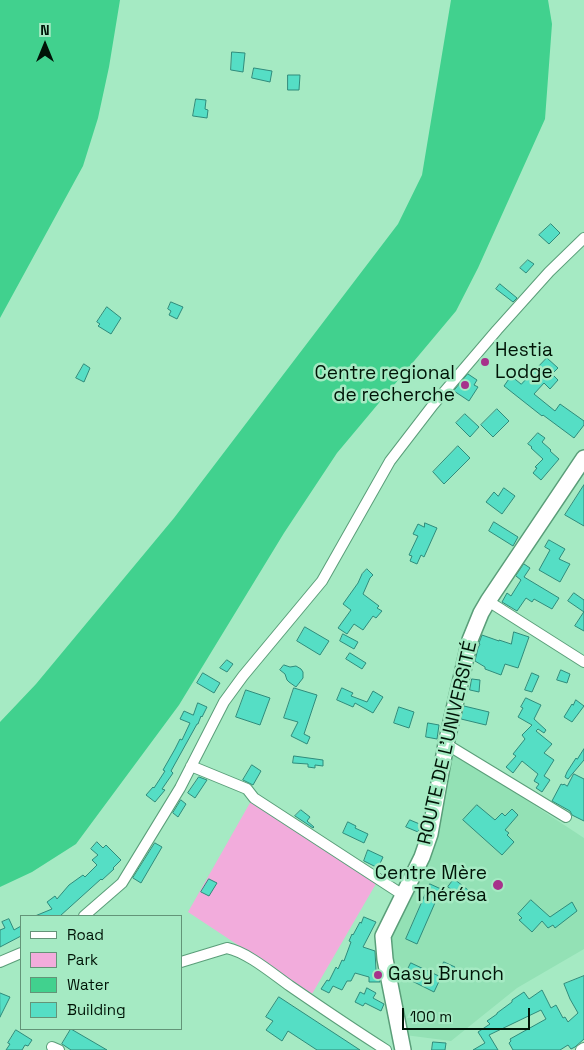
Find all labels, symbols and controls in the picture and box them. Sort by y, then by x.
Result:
north arrow [20,20,70,70]
text: N [40,21,50,39]
place label: Hestia Lodge [495,340,553,384]
marker: Hestia Lodge [479,356,491,368]
place label: Centre regional de recherche [315,363,455,407]
marker: Centre regional de recherche [459,379,471,391]
street label: ROUTE DE L'UNIVERSITÉ [414,639,482,847]
place label: Centre Mère Thérésa [375,863,487,907]
marker: Centre Mère Thérésa [491,878,505,892]
legend [20,915,182,1030]
text: Road [67,925,104,944]
text: Park [67,950,98,969]
place label: Gasy Brunch [388,964,504,986]
marker: Gasy Brunch [372,969,384,981]
text: Water [67,975,109,994]
scale bar [404,998,532,1030]
text: Building [67,1000,126,1019]
text: 100 m [410,1007,452,1026]

